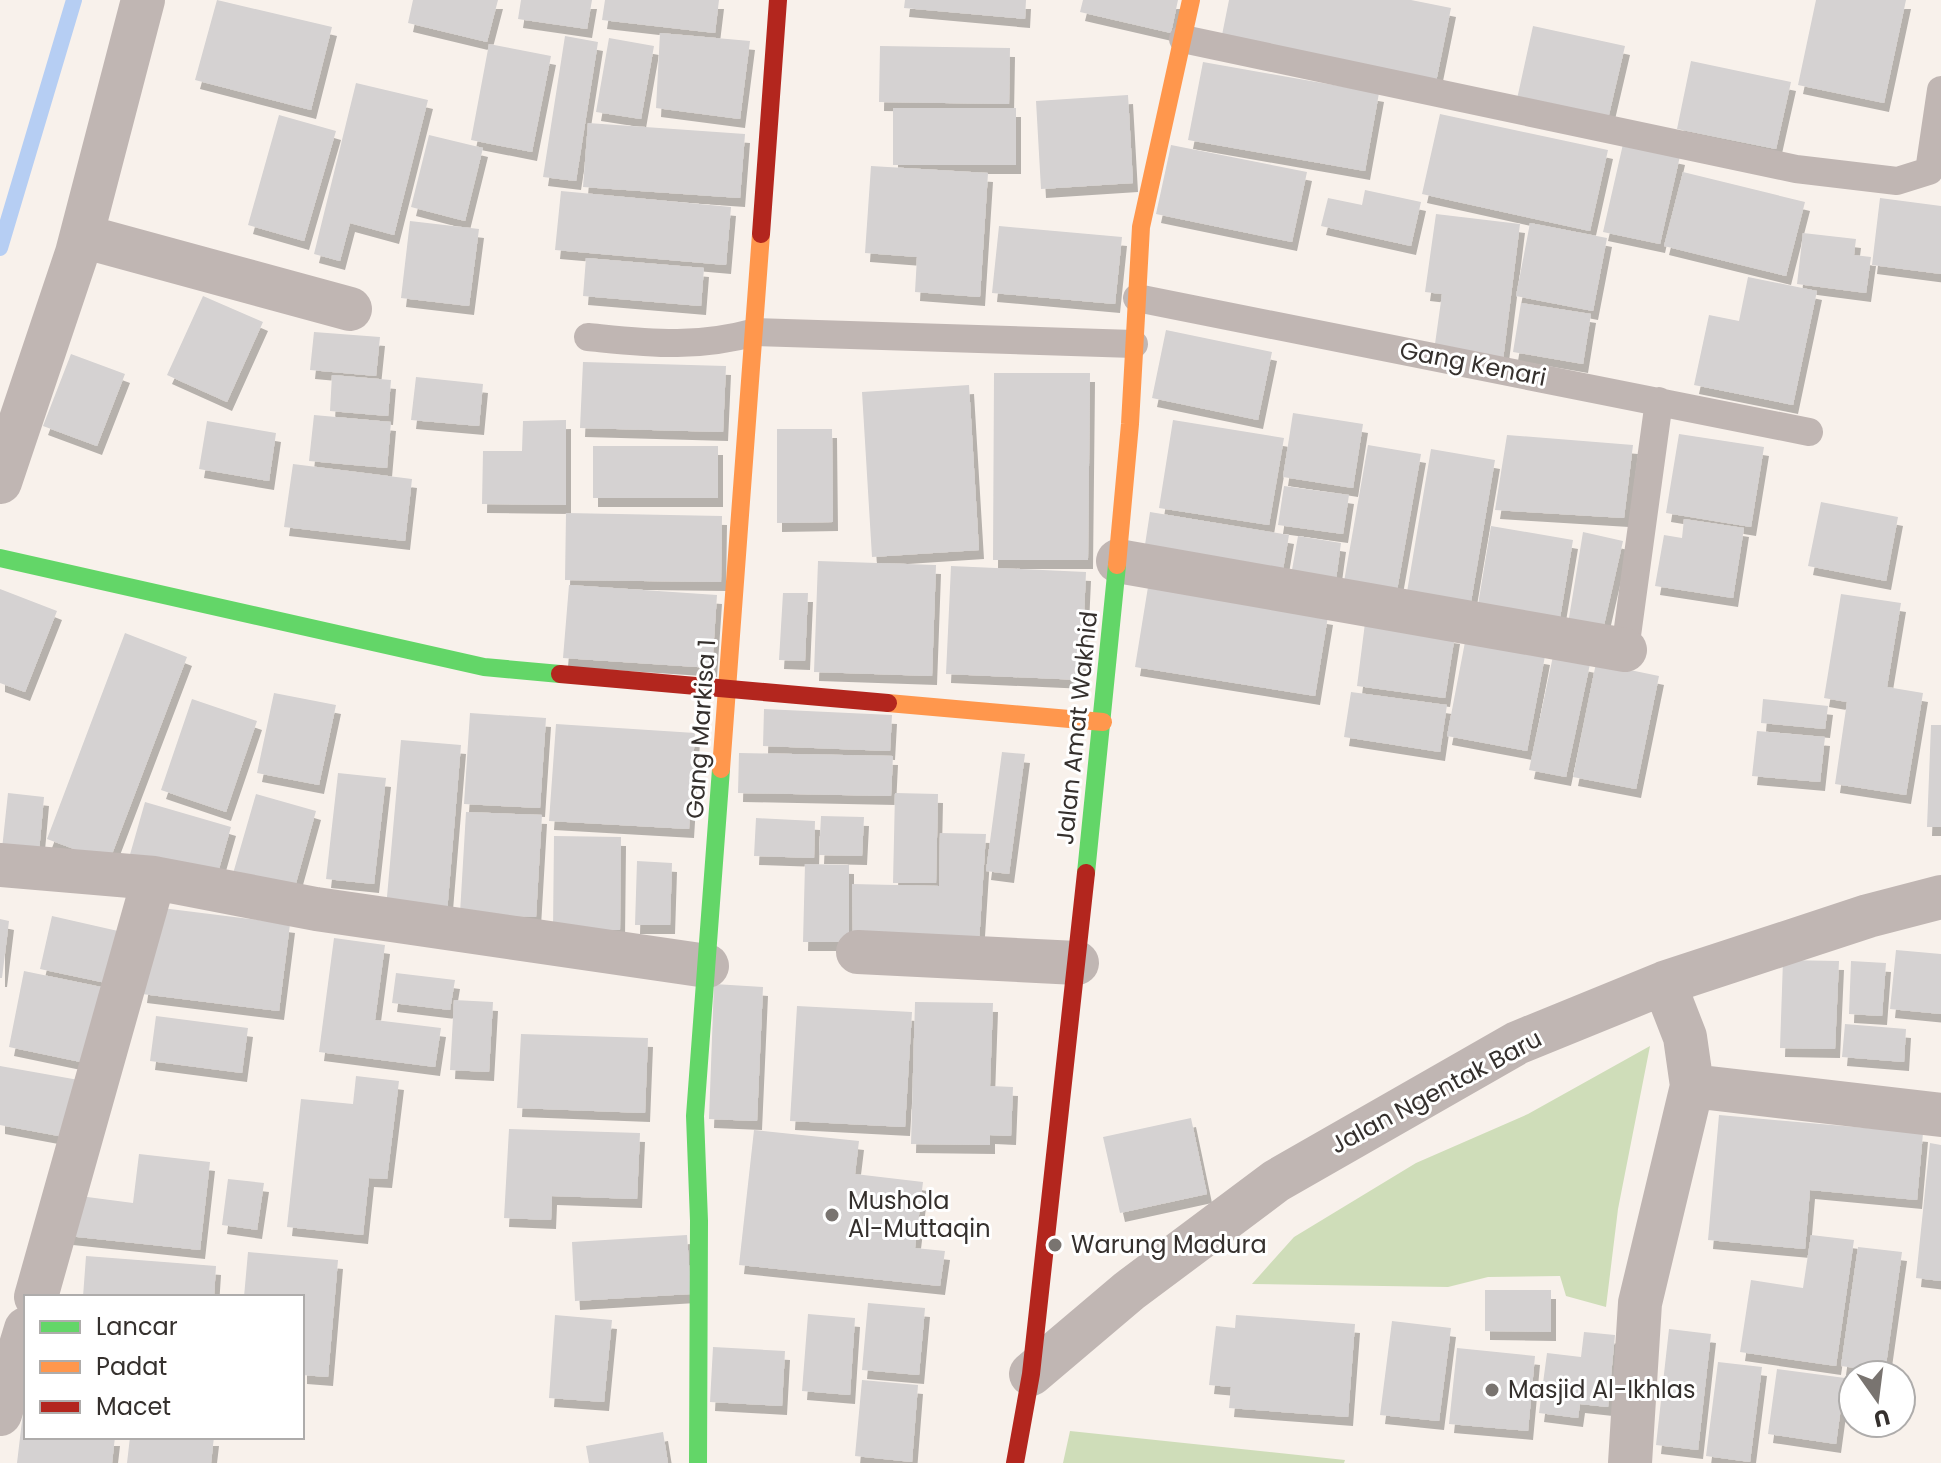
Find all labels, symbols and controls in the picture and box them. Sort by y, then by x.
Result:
street label: Gang Kenari [1397,333,1549,394]
street label: Jalan Amat Wakhid [1048,610,1105,846]
street label: Gang Markisa 1 [678,638,723,820]
street label: Jalan Ngentak Baru [1324,1022,1547,1161]
place label: Mushola Al-Muttaqin [848,1184,991,1245]
marker: Mushola Al-Muttaqin [823,1206,841,1224]
place label: Warung Madura [1071,1228,1267,1261]
marker: Warung Madura [1046,1236,1064,1254]
legend [24,1295,304,1439]
text: Lancar [96,1310,178,1343]
text: Padat [96,1350,167,1383]
north arrow [1837,1359,1917,1439]
place label: Masjid Al-Ikhlas [1508,1373,1696,1406]
marker: Masjid Al-Ikhlas [1483,1381,1501,1399]
text: Macet [96,1390,171,1423]
text: U [1870,1401,1893,1435]

